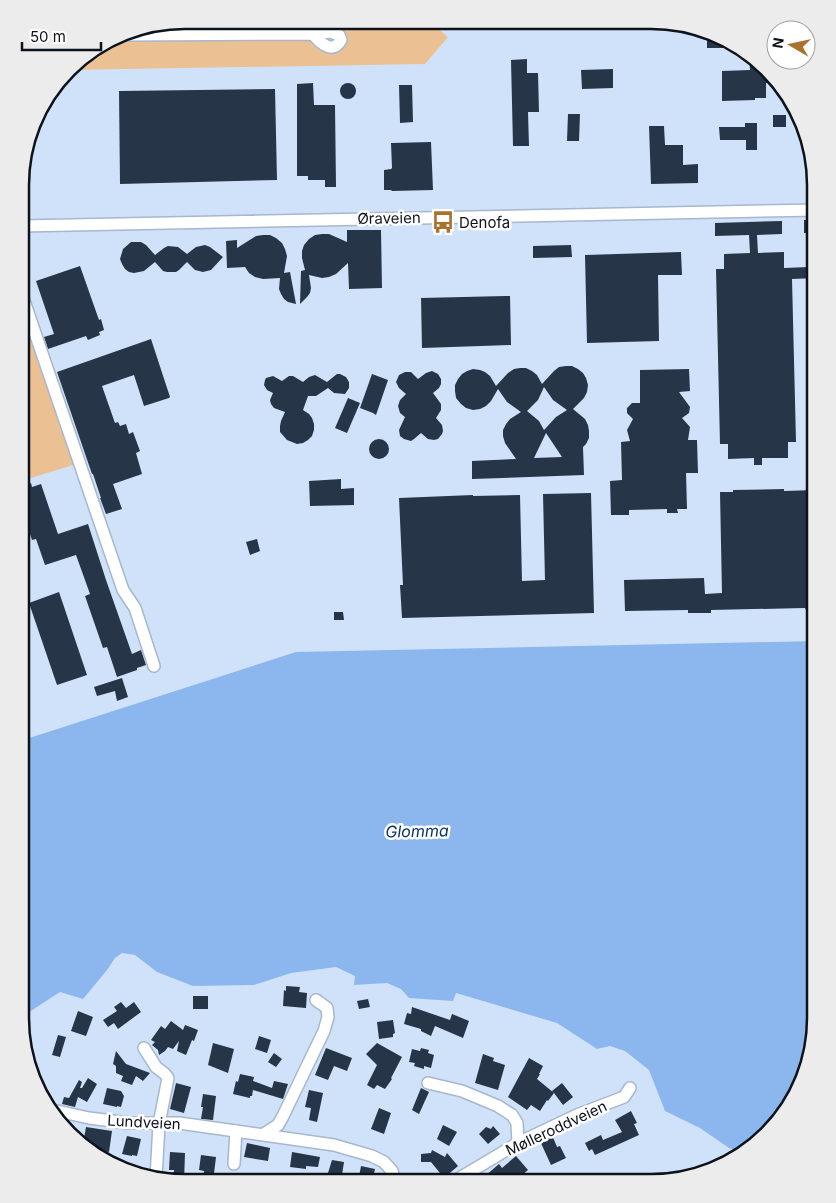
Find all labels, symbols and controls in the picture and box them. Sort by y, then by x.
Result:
scale bar [22,20,101,52]
north arrow [766,20,816,70]
text: 50 m [30,27,66,46]
text: N [768,36,787,49]
street label: Øraveien [357,208,421,228]
bus stop icon: Denofa [430,209,456,235]
place label: Denofa [459,213,510,232]
water label: Glomma [385,820,449,842]
street label: Mølleroddveien [502,1096,610,1160]
street label: Lundveien [107,1111,181,1133]

